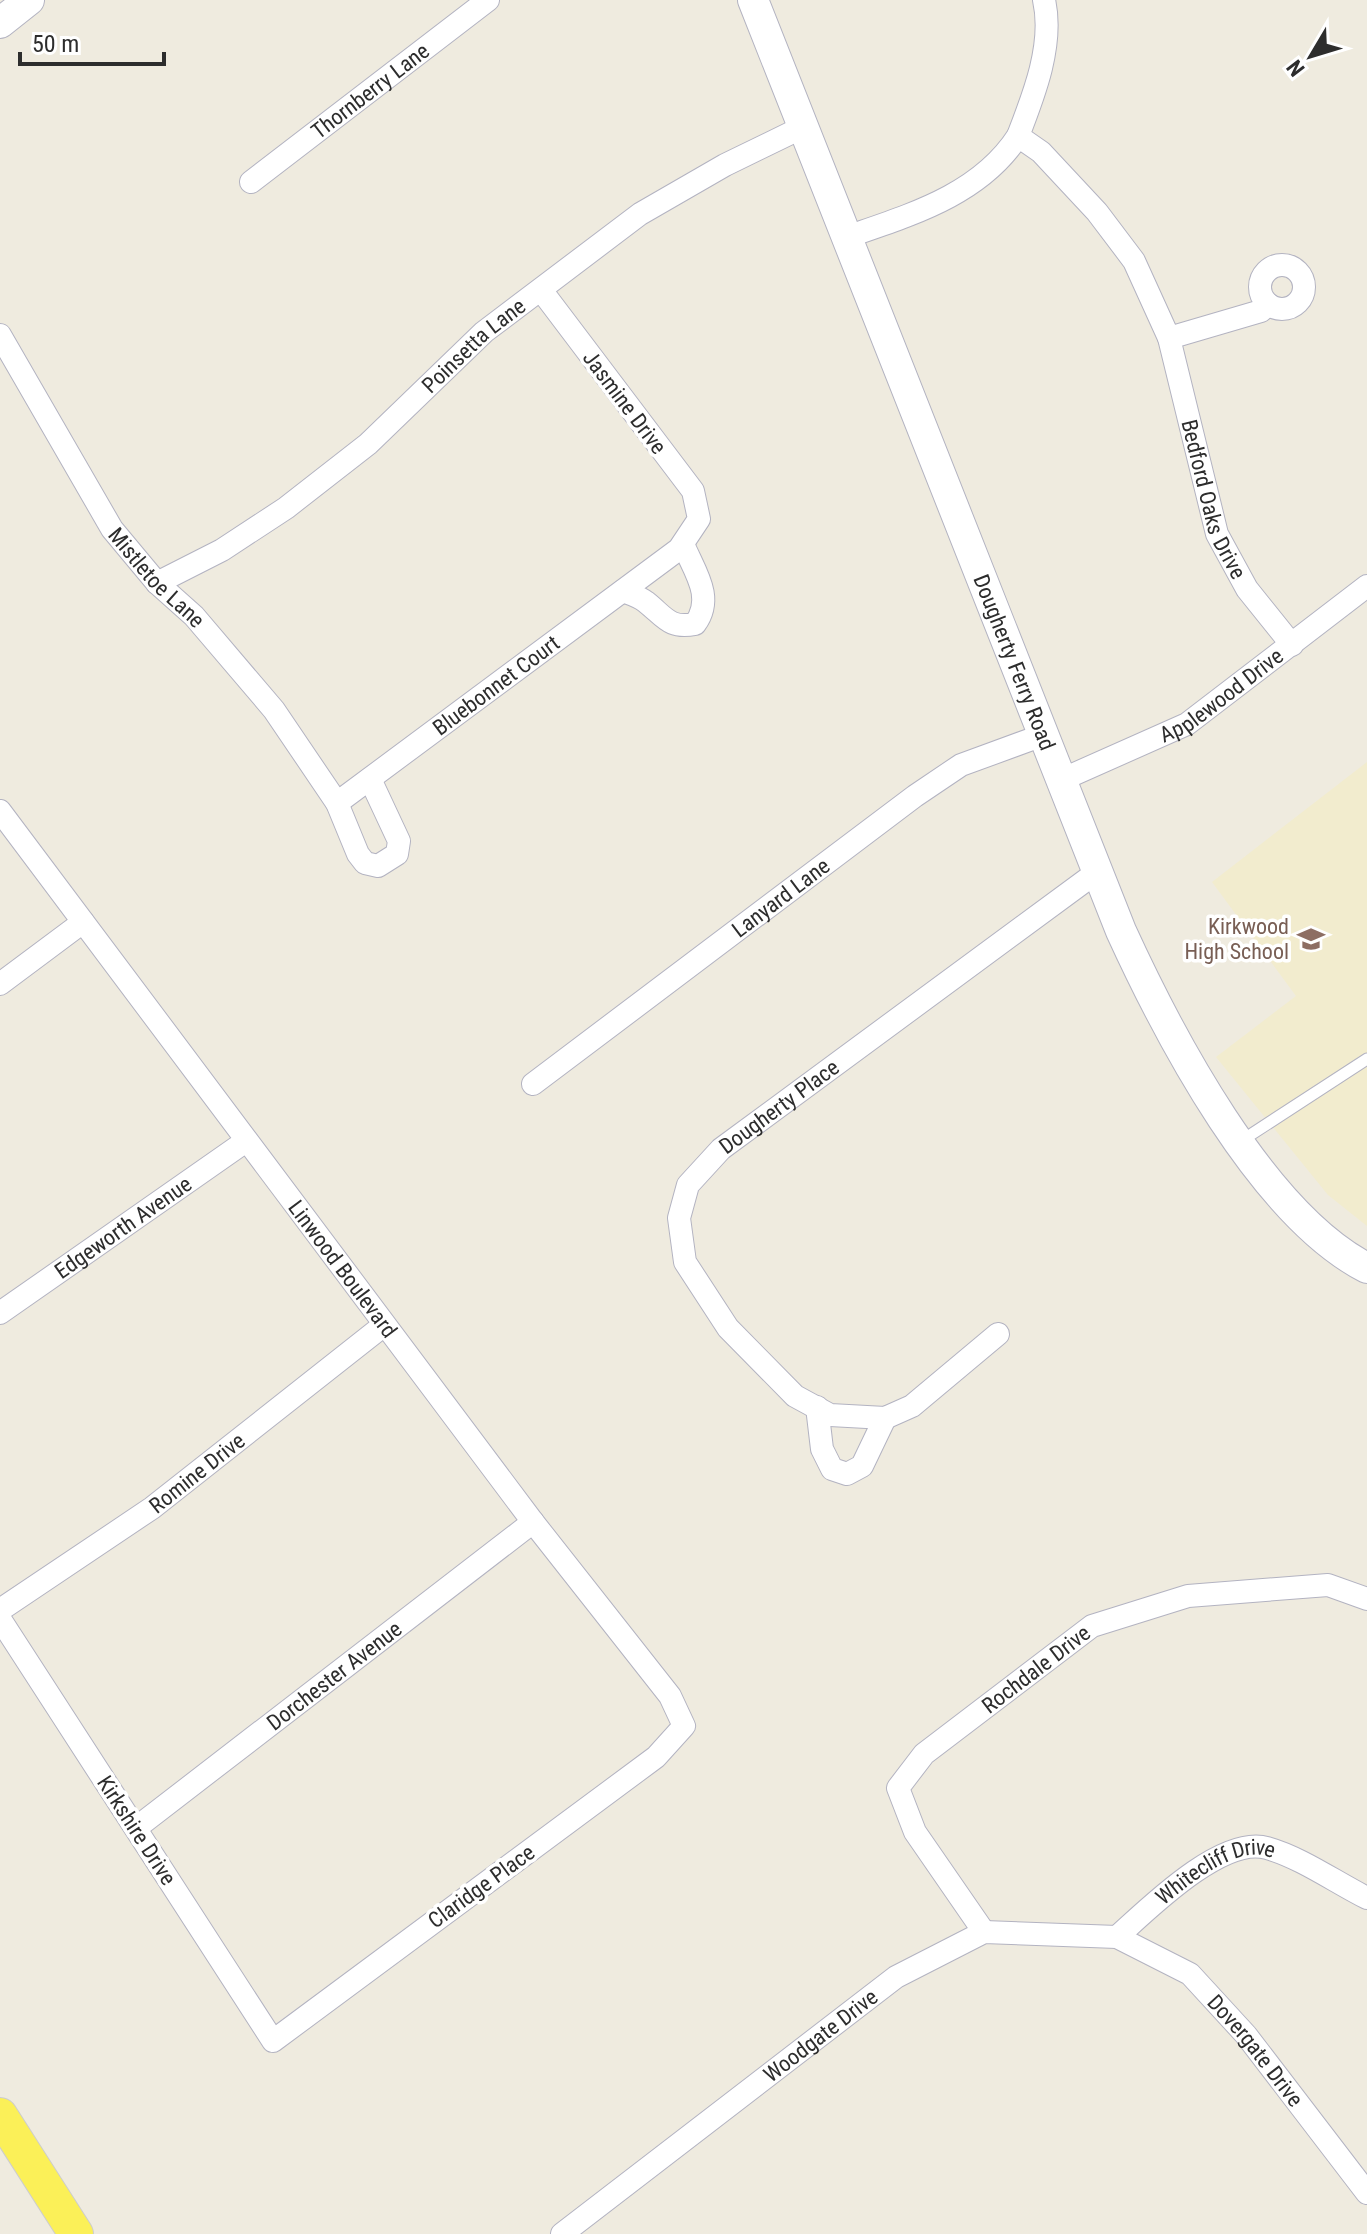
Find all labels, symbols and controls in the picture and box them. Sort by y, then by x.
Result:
scale bar [20,16,164,66]
north arrow [1271,16,1351,96]
text: 50 m [32,30,79,58]
street label: Thornberry Lane [307,38,434,144]
text: N [1282,55,1310,81]
street label: Poinsetta Lane [417,293,530,398]
street label: Jasmine Drive [578,346,672,459]
street label: Bedford Oaks Drive [1176,417,1251,583]
street label: Mistletoe Lane [103,523,210,632]
street label: Dougherty Ferry Road [968,571,1060,754]
street label: Bluebonnet Court [428,630,564,740]
street label: Applewood Drive [1156,643,1288,748]
street label: Lanyard Lane [727,853,835,943]
place label: Kirkwood High School [1184,914,1289,964]
school or university icon: Kirkwood High School [1296,924,1326,954]
street label: Dougherty Place [714,1055,844,1159]
street label: Edgeworth Avenue [50,1171,196,1284]
street label: Linwood Boulevard [283,1196,402,1342]
street label: Romine Drive [144,1428,250,1518]
street label: Dorchester Avenue [262,1616,407,1735]
street label: Rochdale Drive [977,1620,1095,1718]
street label: Kirkshire Drive [92,1771,181,1890]
street label: Whitecliff Drive [1151,1834,1278,1910]
street label: Claridge Place [423,1839,539,1933]
street label: Woodgate Drive [759,1984,882,2087]
street label: Dovergate Drive [1202,1990,1308,2111]

